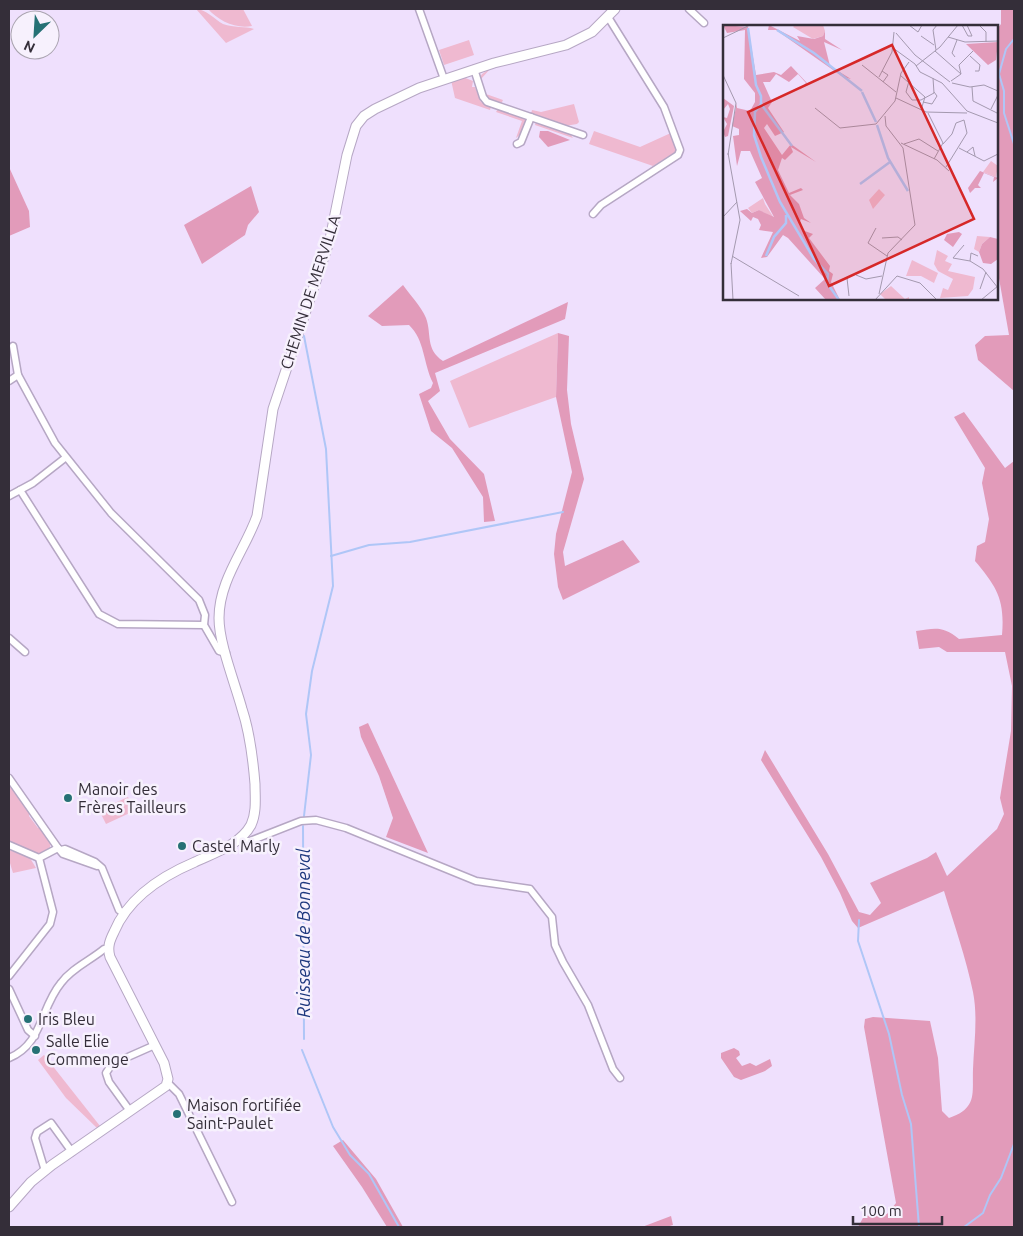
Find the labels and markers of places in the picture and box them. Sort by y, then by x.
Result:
place label: Manoir des Frères Tailleurs [78,780,186,816]
marker: Manoir des Frères Tailleurs [62,792,74,804]
place label: Castel Marly [192,837,280,855]
marker: Castel Marly [176,840,188,852]
place label: Iris Bleu [38,1010,95,1028]
marker: Iris Bleu [22,1013,34,1025]
place label: Salle Elie Commenge [46,1032,129,1068]
marker: Salle Elie Commenge [30,1044,42,1056]
place label: Maison fortifiée Saint-Paulet [187,1096,301,1132]
marker: Maison fortifiée Saint-Paulet [171,1108,183,1120]

